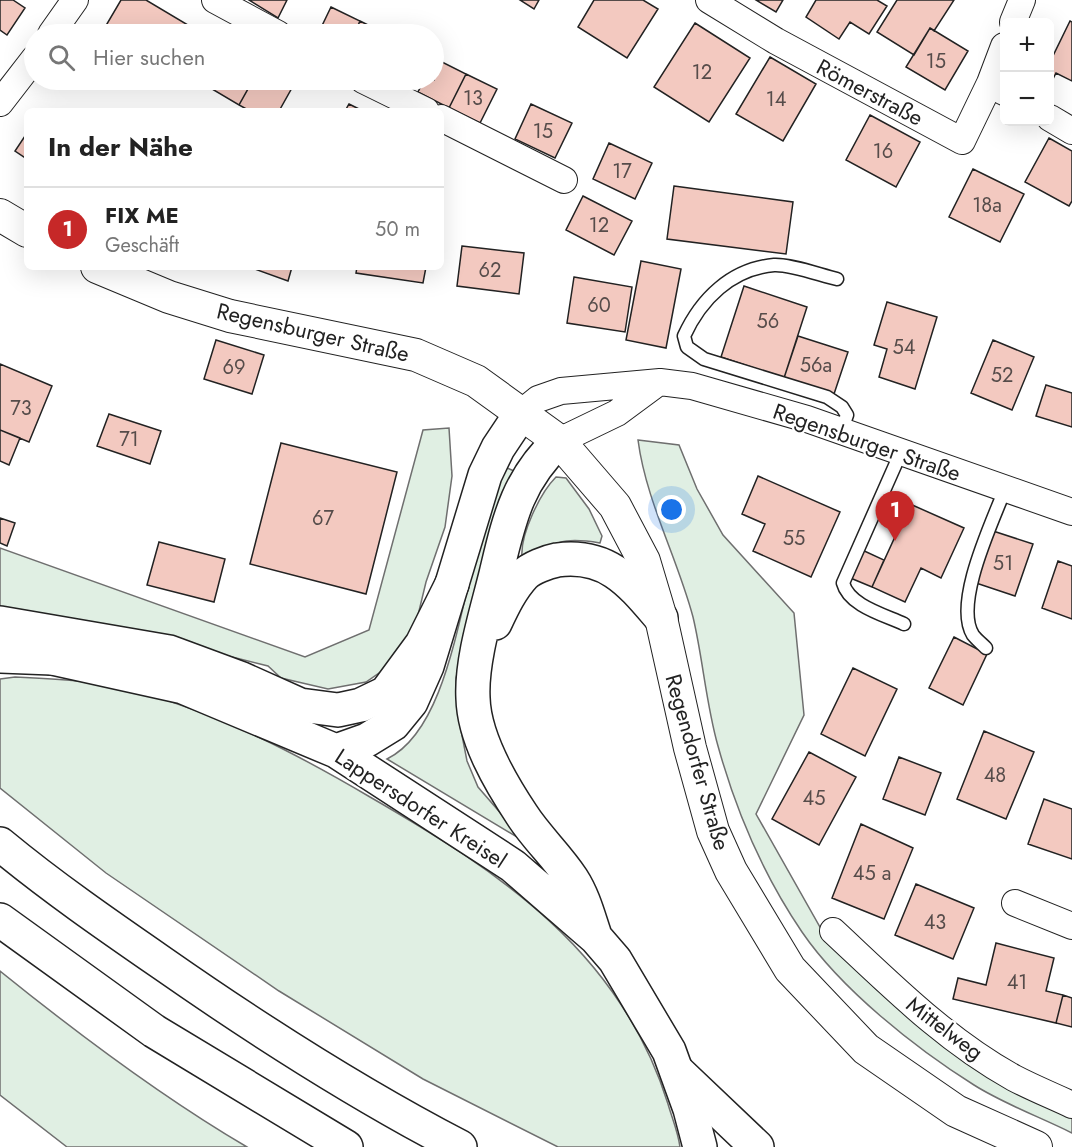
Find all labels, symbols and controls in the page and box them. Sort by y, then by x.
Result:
map controls [1000,18,1054,126]
button: + [1000,18,1054,72]
search box [24,24,444,90]
icon: search [45,41,78,74]
text: Hier suchen [93,41,205,73]
house number: 15 [926,47,946,76]
street label: Römerstraße [811,51,929,133]
house number: 12 [692,58,712,87]
button: − [1000,72,1054,126]
house number: 13 [463,84,483,113]
house number: 14 [766,85,787,114]
house number: 15 [533,117,553,146]
text: In der Nähe [48,128,193,166]
house number: 16 [873,137,893,166]
house number: 17 [612,157,632,186]
house number: 18a [972,191,1002,220]
text: FIX ME [105,199,179,231]
house number: 12 [589,211,609,240]
text: 1 [62,215,73,244]
text: 50 m [375,215,420,244]
text: Geschäft [105,231,179,260]
house number: 62 [479,256,501,285]
house number: 60 [587,291,611,320]
street label: Regensburger Straße [214,294,412,370]
house number: 56 [757,307,779,336]
house number: 54 [893,333,916,362]
house number: 56a [800,351,832,380]
house number: 69 [222,353,246,382]
house number: 52 [991,361,1013,390]
house number: 73 [10,394,32,423]
street label: Regensburger Straße [769,395,965,489]
house number: 71 [119,425,139,454]
pin: 1 [876,492,914,541]
your location [657,495,686,524]
house number: 67 [312,504,335,533]
house number: 55 [783,524,805,553]
house number: 51 [993,549,1013,578]
street label: Regendorfer Straße [658,670,738,854]
street label: Lappersdorfer Kreisel [329,740,513,876]
house number: 48 [984,761,1006,790]
house number: 45 [803,784,825,813]
house number: 45 a [853,859,891,888]
house number: 43 [924,908,946,937]
house number: 41 [1007,968,1027,997]
street label: Mittelweg [900,988,990,1068]

